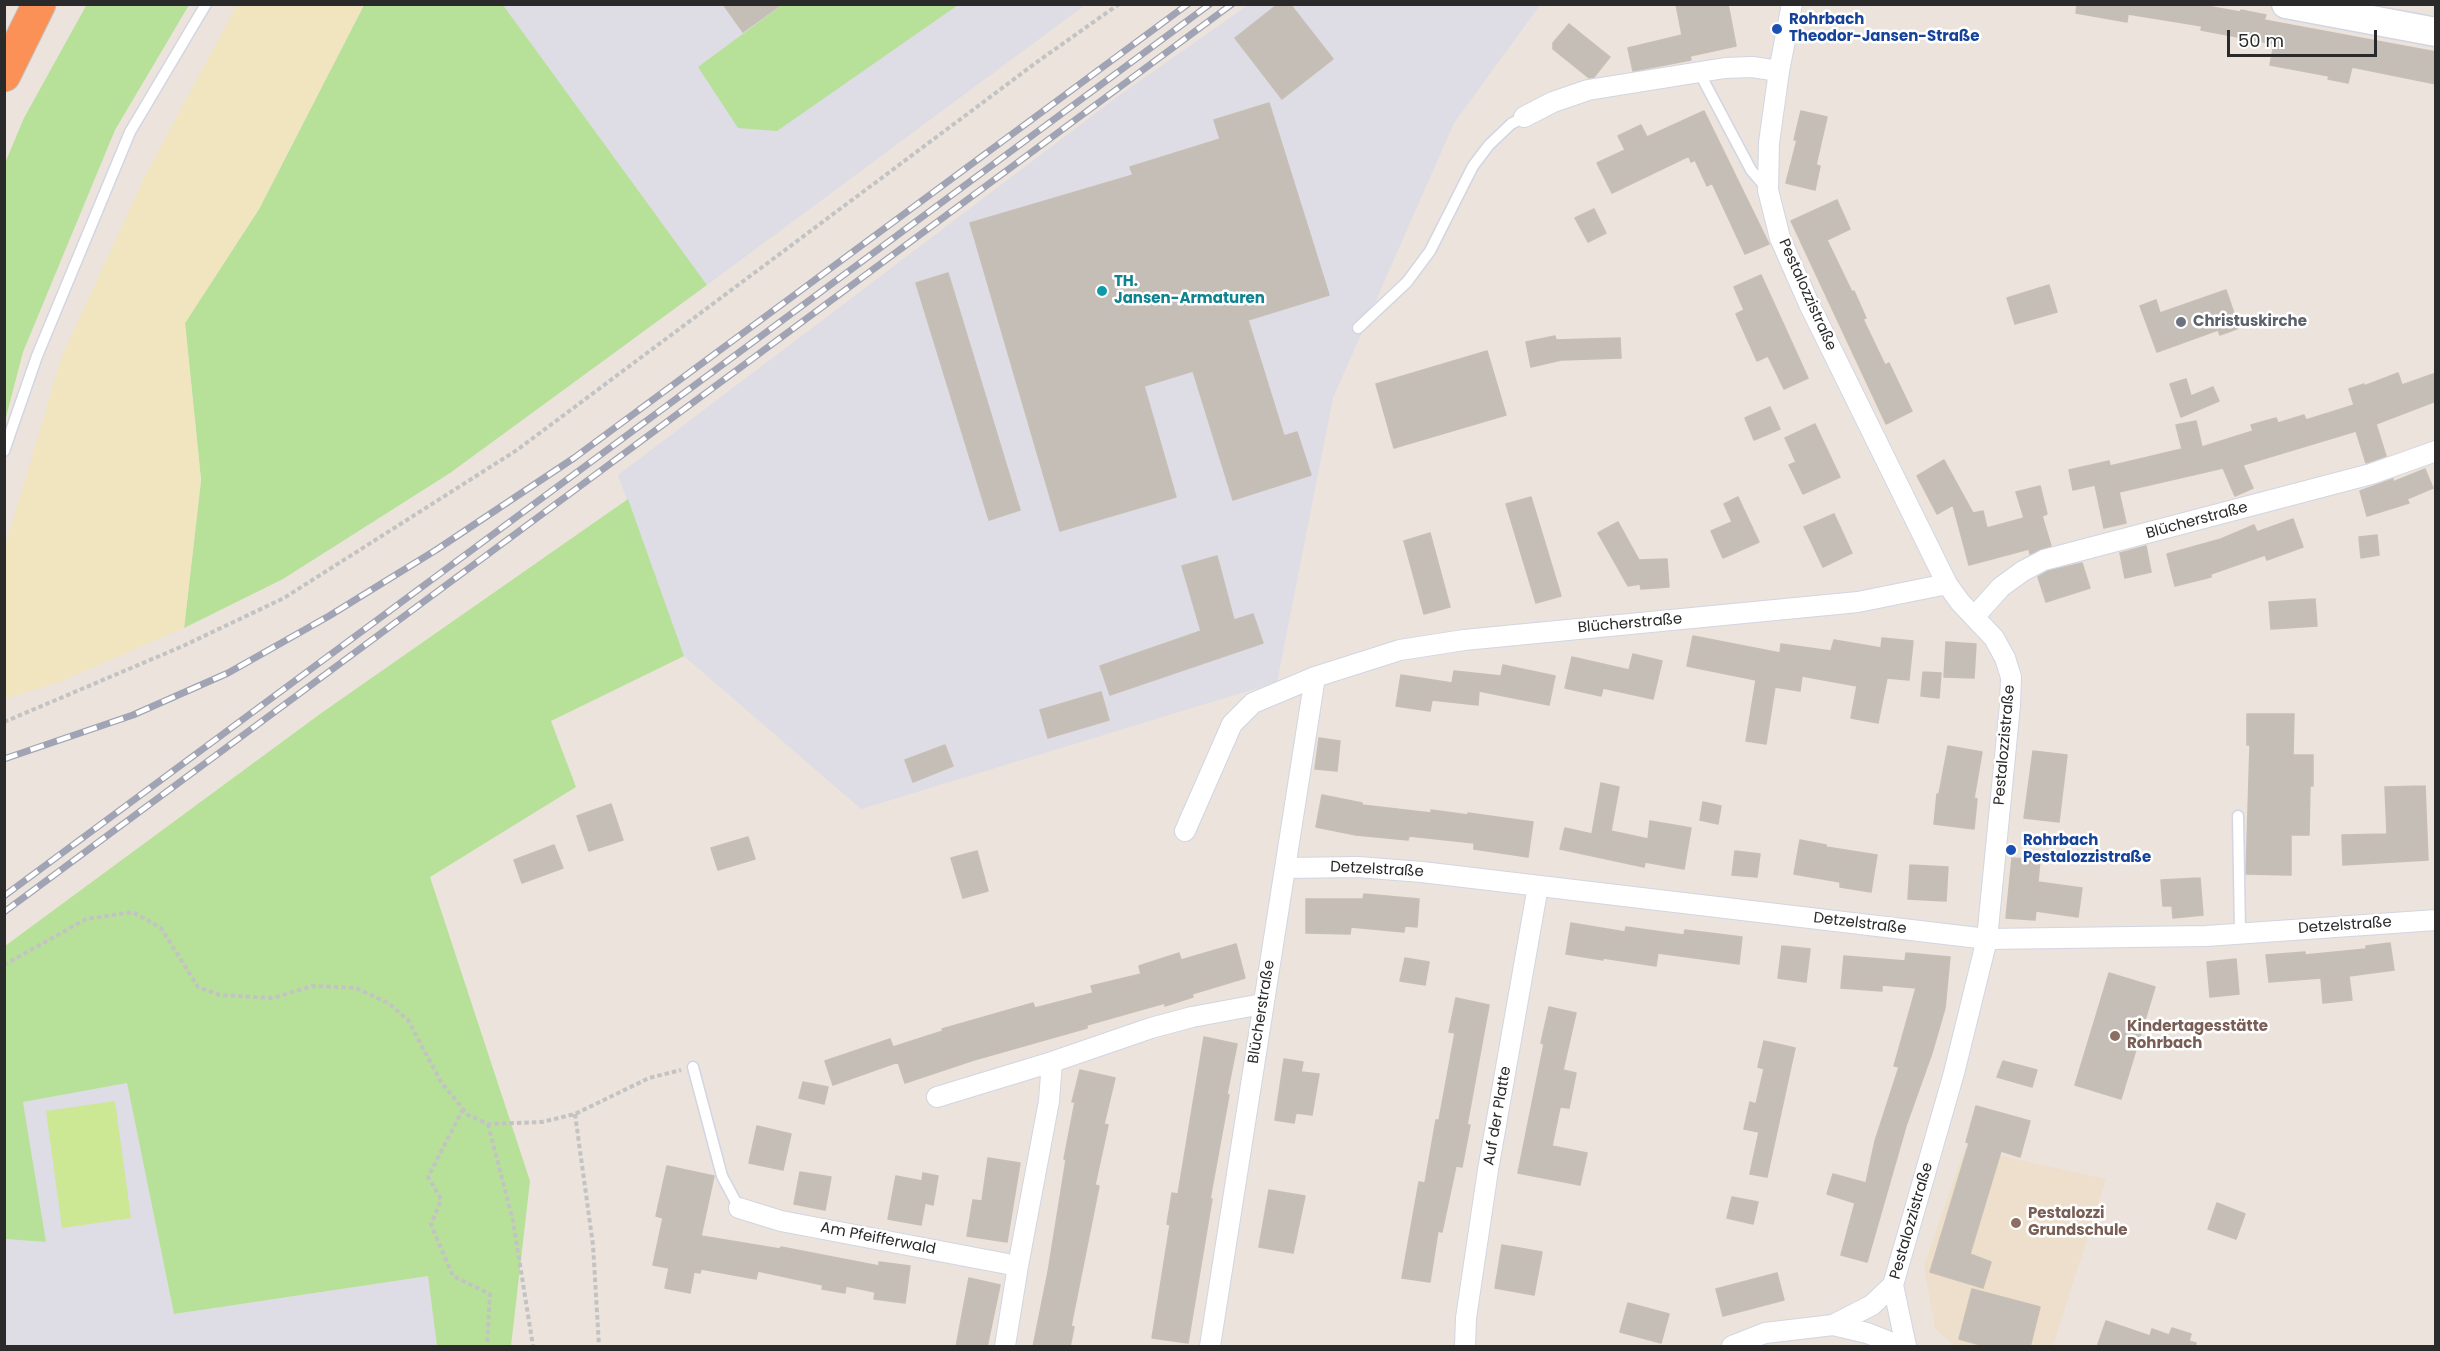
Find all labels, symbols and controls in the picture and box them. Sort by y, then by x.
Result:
place label: Rohrbach Theodor-Jansen-Straße [1789,11,1980,46]
scale bar [2230,18,2380,56]
marker: Rohrbach Theodor-Jansen-Straße [1770,22,1784,36]
text: 50 m [2238,28,2284,53]
street label: Pestalozzistraße [1774,236,1840,354]
place label: TH. Jansen-Armaturen [1114,273,1265,308]
marker: TH. Jansen-Armaturen [1095,284,1109,298]
place label: Christuskirche [2193,313,2307,331]
marker: Christuskirche [2174,315,2188,329]
street label: Blücherstraße [2144,499,2250,543]
street label: Blücherstraße [1577,610,1683,638]
street label: Pestalozzistraße [1991,684,2019,806]
place label: Rohrbach Pestalozzistraße [2023,832,2151,867]
marker: Rohrbach Pestalozzistraße [2004,843,2018,857]
street label: Detzelstraße [1330,859,1424,881]
street label: Detzelstraße [1812,909,1908,939]
street label: Detzelstraße [2298,914,2392,938]
street label: Blücherstraße [1245,959,1279,1065]
place label: Kindertagesstätte Rohrbach [2127,1018,2268,1053]
marker: Kindertagesstätte Rohrbach [2108,1029,2122,1043]
street label: Auf der Platte [1480,1065,1516,1167]
street label: Pestalozzistraße [1887,1161,1937,1281]
place label: Pestalozzi Grundschule [2028,1205,2128,1240]
marker: Pestalozzi Grundschule [2009,1216,2023,1230]
street label: Am Pfeifferwald [819,1219,937,1259]

